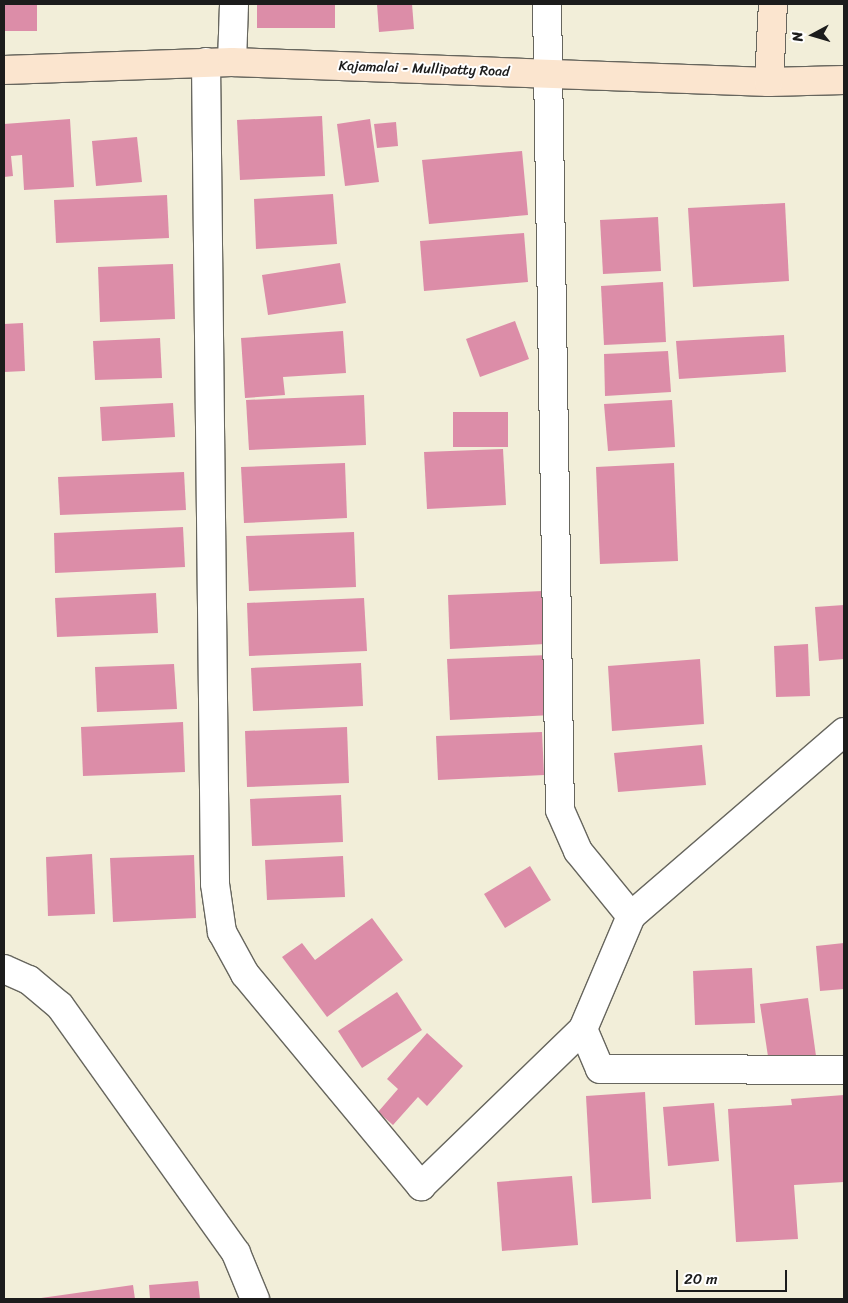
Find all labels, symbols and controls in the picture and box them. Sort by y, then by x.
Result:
north arrow [788,10,838,60]
text: N [785,30,811,43]
street label: Kajamalai - Mullipatty Road [338,58,510,80]
scale bar [678,1260,789,1292]
text: 20 m [684,1266,718,1292]

